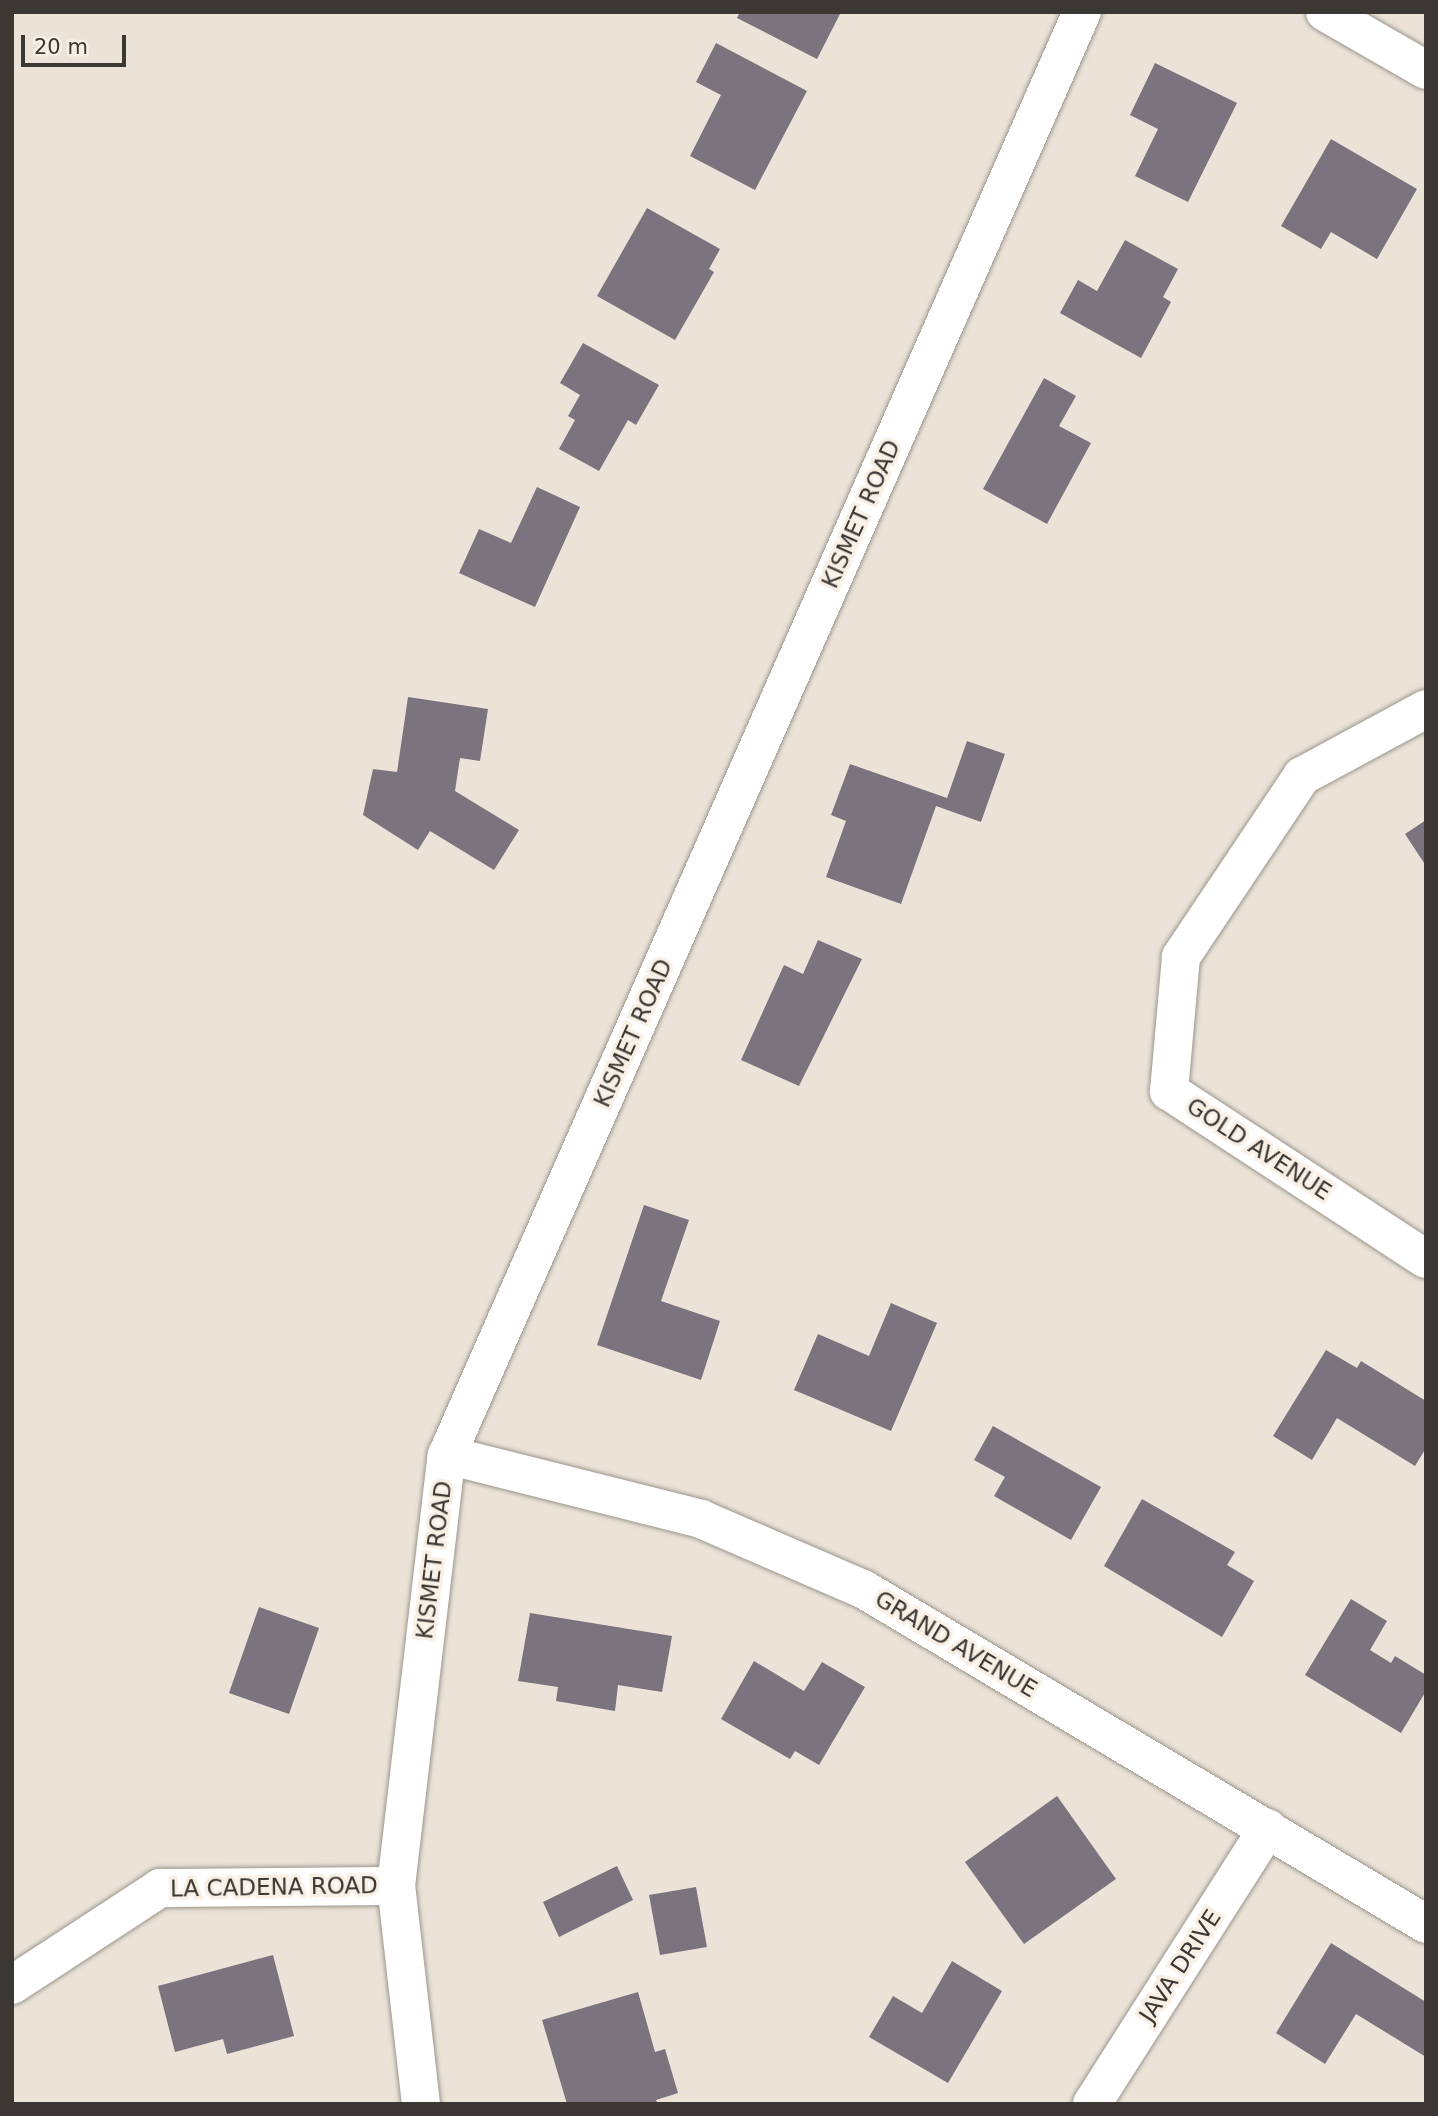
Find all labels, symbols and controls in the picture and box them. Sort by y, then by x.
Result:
scale bar [24,21,130,65]
text: 20 m [34,35,88,59]
street label: KISMET ROAD [816,436,906,592]
street label: KISMET ROAD [588,955,678,1111]
street label: GOLD AVENUE [1182,1092,1336,1206]
street label: KISMET ROAD [411,1479,457,1641]
street label: GRAND AVENUE [870,1585,1042,1703]
street label: LA CADENA ROAD [170,1871,378,1903]
street label: JAVA DRIVE [1133,1905,1227,2027]

